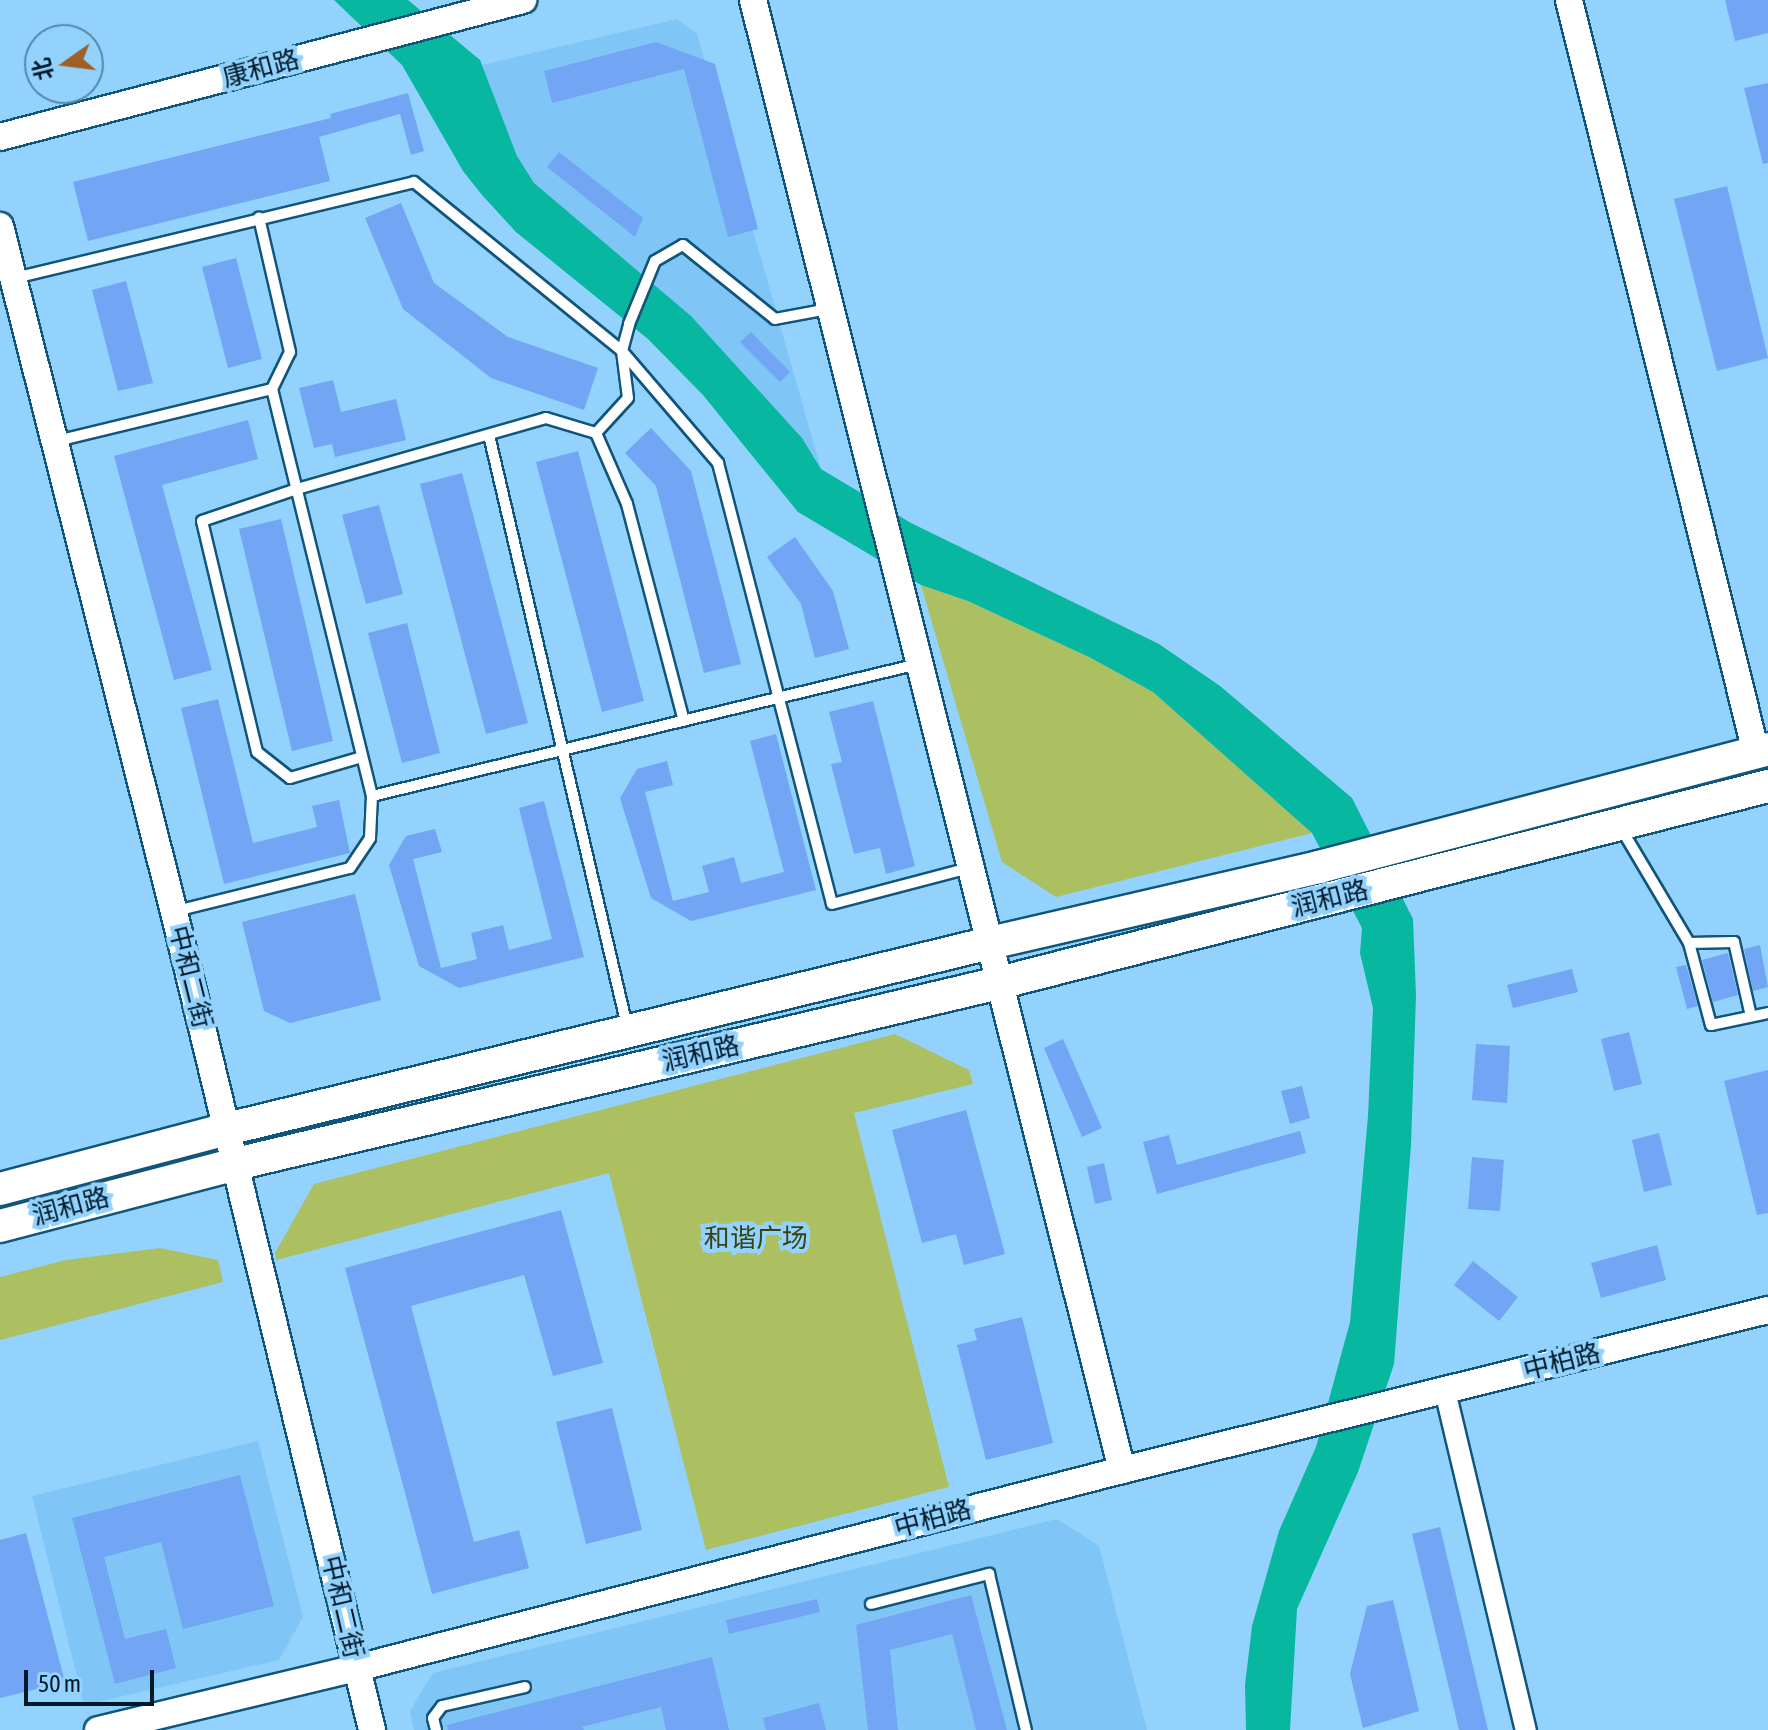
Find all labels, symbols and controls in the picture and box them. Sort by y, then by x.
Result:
north arrow [24,24,104,104]
street label: 康和路 [219,44,303,94]
text: 北 [27,56,58,83]
street label: 润和路 [1288,874,1372,924]
street label: 中和二街 [162,923,218,1031]
street label: 润和路 [659,1030,743,1078]
street label: 润和路 [29,1182,113,1232]
park label: 和谐广场 [704,1223,808,1255]
street label: 中柏路 [1520,1337,1604,1387]
street label: 中柏路 [891,1494,975,1544]
street label: 中和二街 [315,1553,369,1661]
scale bar [28,1654,158,1704]
text: 50 m [38,1670,81,1697]

